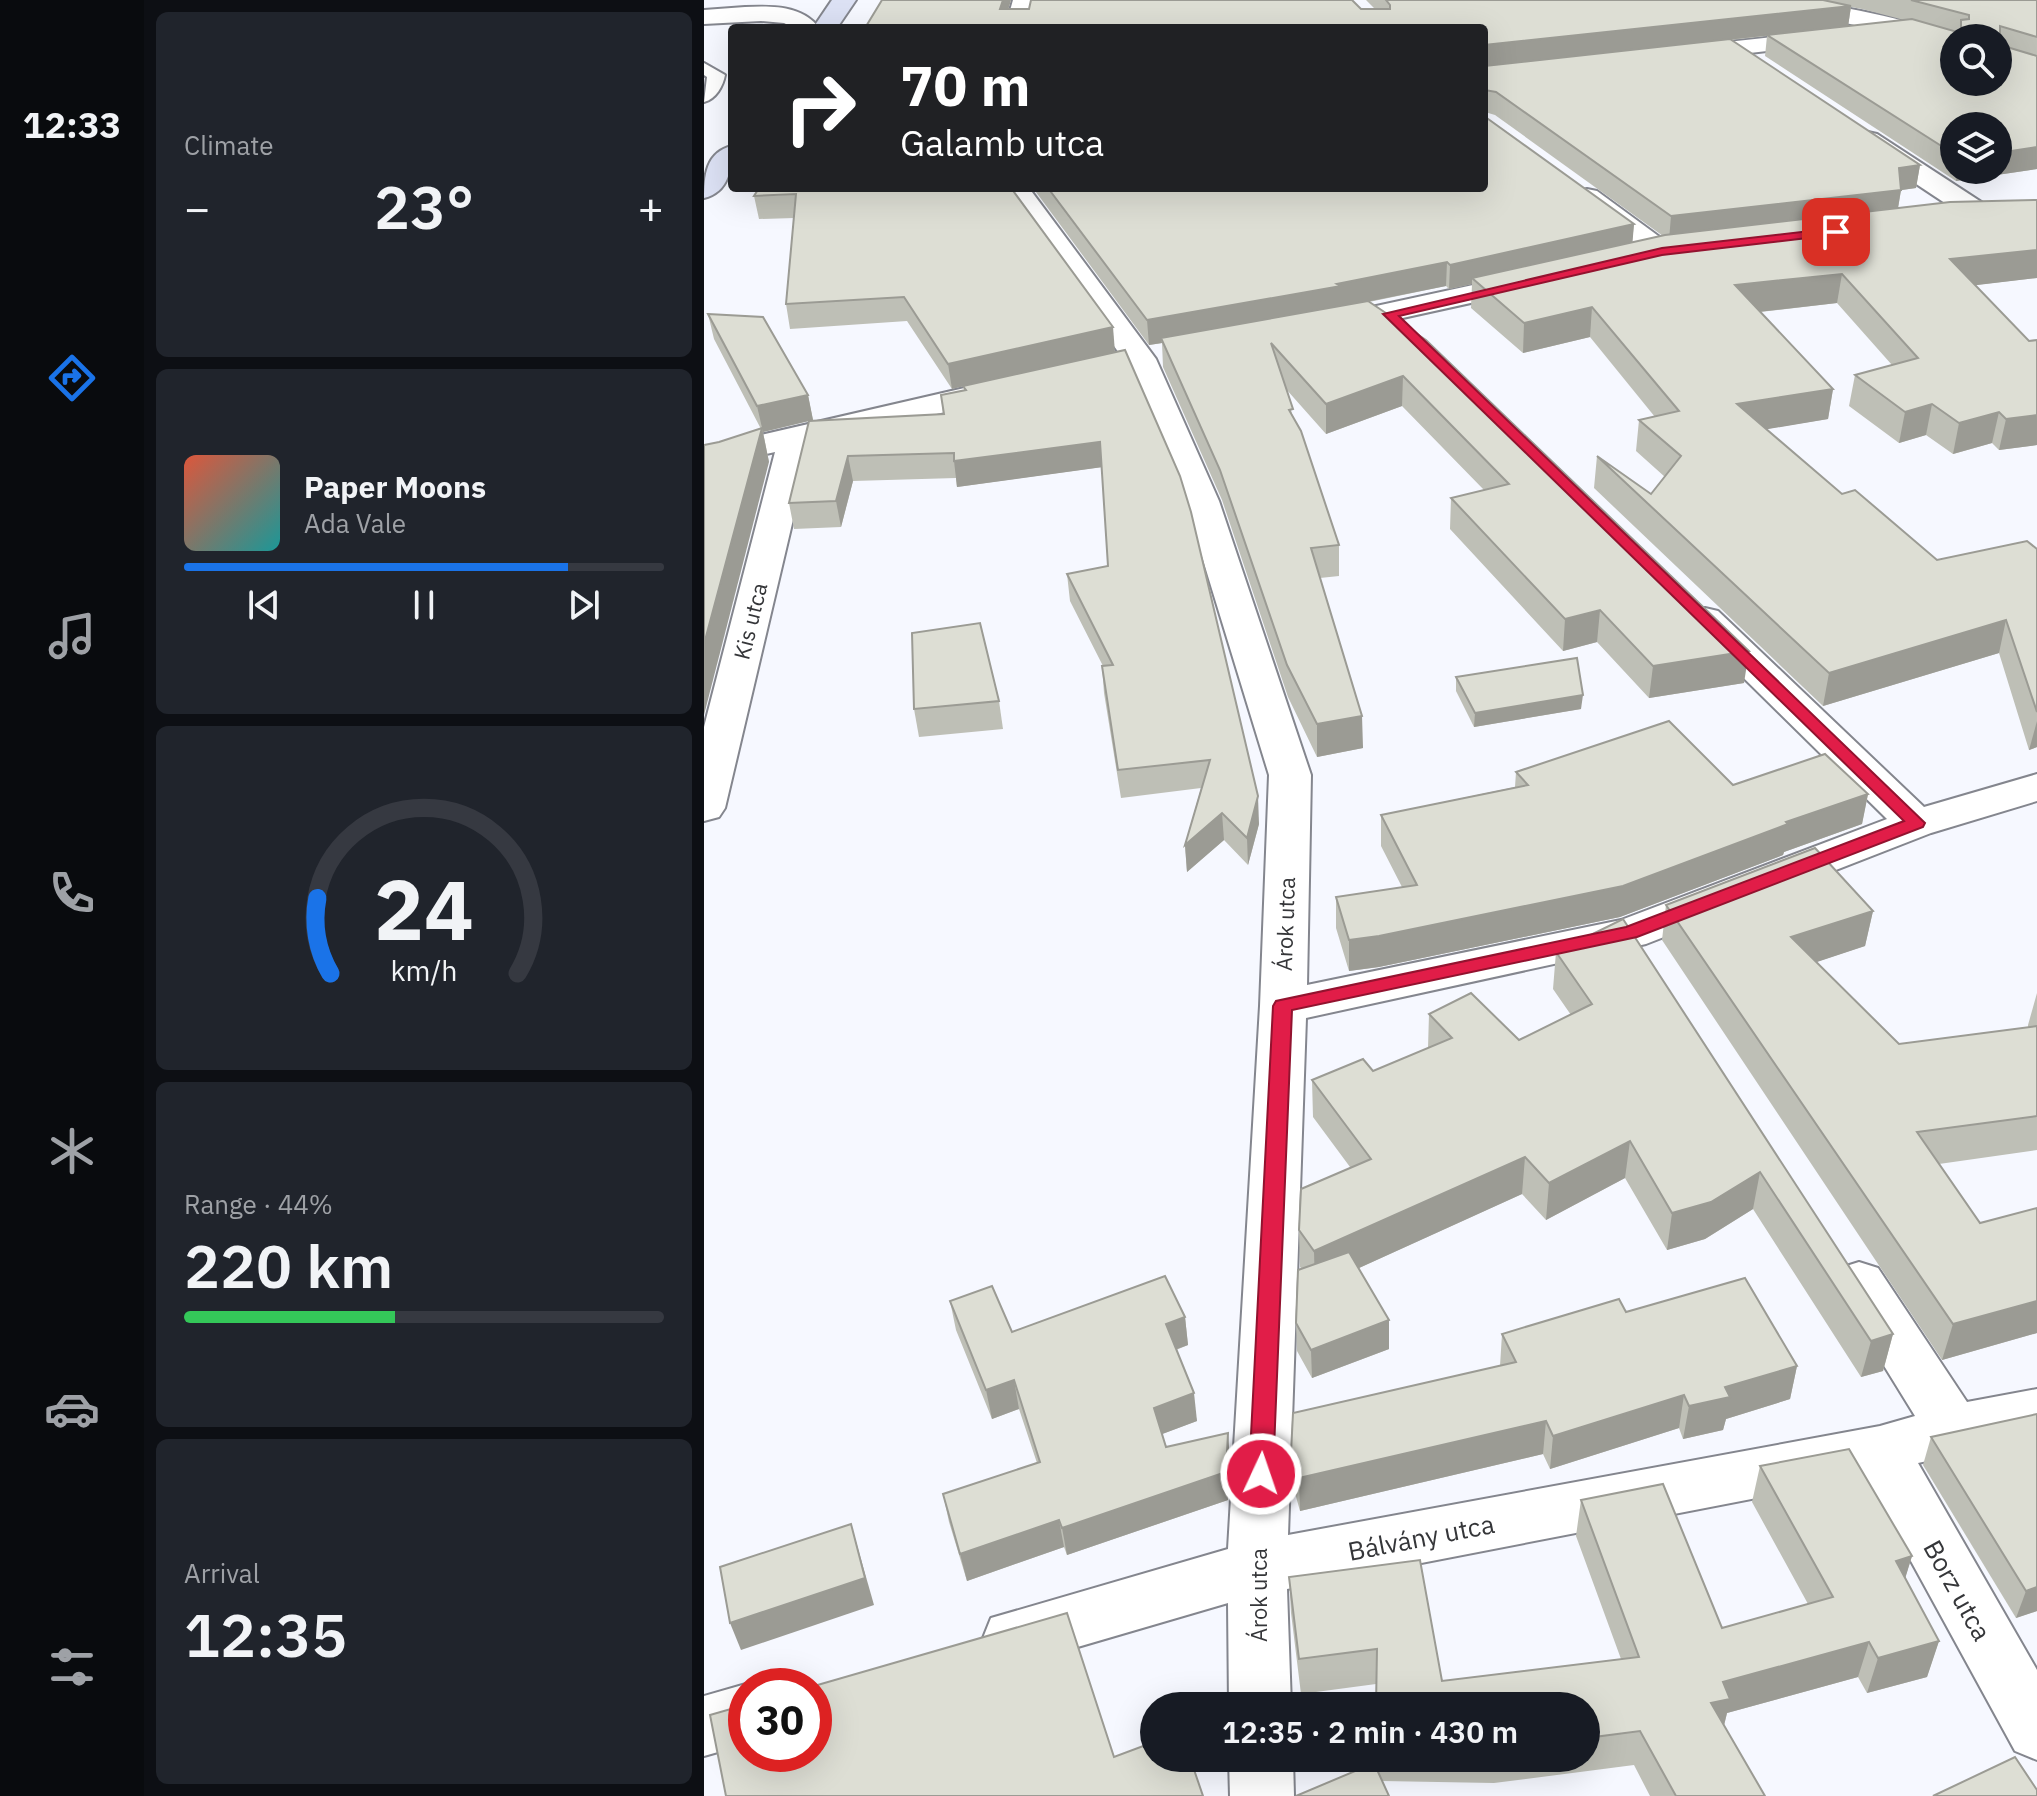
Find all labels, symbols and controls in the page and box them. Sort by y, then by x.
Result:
map controls [1940,24,2012,184]
button: search [1940,24,2012,96]
text: 70 m [900,49,1030,121]
icon: right [768,56,872,160]
text: 12:33 [23,101,121,148]
button: layers [1940,112,2012,184]
text: Galamb utca [900,119,1104,166]
text: Climate [184,128,274,162]
text: 23° [374,167,474,246]
text: − [184,179,210,236]
text: + [638,179,664,236]
pin [1802,198,1870,266]
icon: arrive [1814,210,1858,254]
icon: directions [44,350,100,406]
text: Paper Moons [304,467,486,506]
text: Ada Vale [304,506,406,540]
street label: Kis utca [726,579,774,663]
icon: previous [242,583,286,627]
icon: pause [402,583,446,627]
icon: next [562,583,606,627]
icon: music [44,608,100,664]
text: 24 [374,855,474,963]
icon: phone [44,865,100,921]
street label: Árok utca [1269,876,1301,972]
text: km/h [390,952,458,989]
icon: climate [44,1123,100,1179]
text: Range · 44% [184,1187,333,1221]
text: 220 km [184,1226,393,1305]
icon: car [44,1381,100,1437]
position arrow [1219,1432,1303,1516]
street label: Bálvány utca [1345,1506,1497,1568]
street label: Borz utca [1916,1534,2000,1646]
street label: Árok utca [1244,1548,1273,1642]
text: Arrival [184,1556,260,1590]
text: 12:35 [184,1595,347,1674]
icon: filters [44,1639,100,1695]
speed limit sign: 30 [728,1668,832,1772]
text: 12:35 · 2 min · 430 m [1222,1712,1518,1751]

